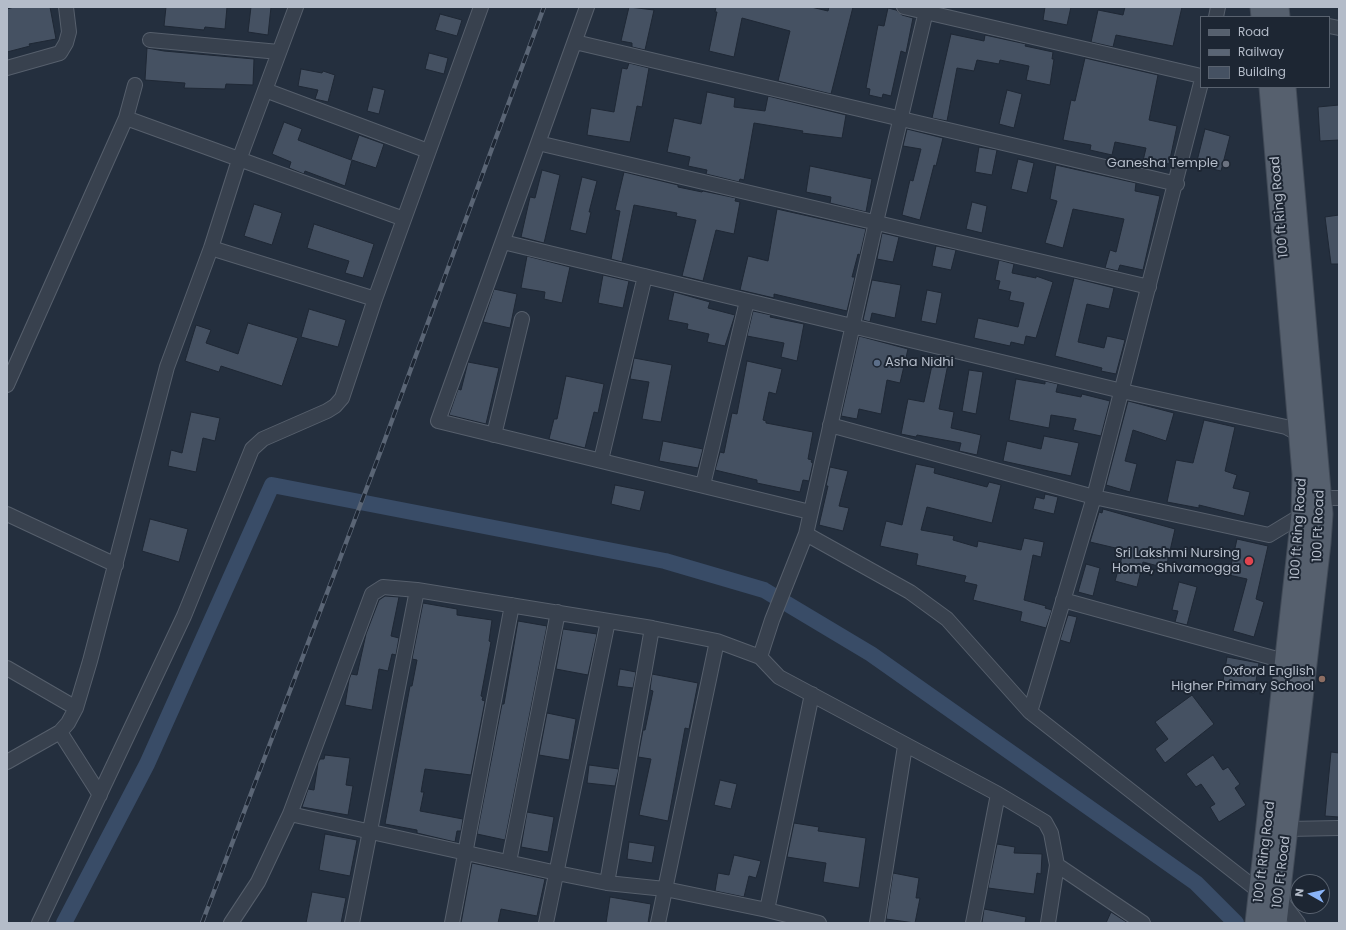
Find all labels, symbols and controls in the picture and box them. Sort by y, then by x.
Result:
legend [1200,16,1330,88]
text: Road [1238,23,1269,40]
text: Railway [1238,43,1284,60]
text: Building [1238,63,1286,80]
place label: Ganesha Temple [1107,156,1218,172]
street label: 100 ft Ring Road [1268,156,1292,258]
marker: Ganesha Temple [1221,159,1231,169]
place label: Asha Nidhi [885,355,954,371]
marker: Asha Nidhi [872,358,882,368]
street label: 100 ft Ring Road [1288,478,1310,580]
street label: 100 Ft Road [1310,489,1328,563]
place label: Sri Lakshmi Nursing Home, Shivamogga [1112,546,1240,577]
marker: Sri Lakshmi Nursing Home, Shivamogga [1243,555,1255,567]
place label: Oxford English Higher Primary School [1171,664,1314,695]
marker: Oxford English Higher Primary School [1317,674,1327,684]
street label: 100 ft Ring Road [1251,800,1279,904]
street label: 100 Ft Road [1270,835,1294,909]
north arrow [1290,874,1330,914]
text: N [1291,887,1308,898]

